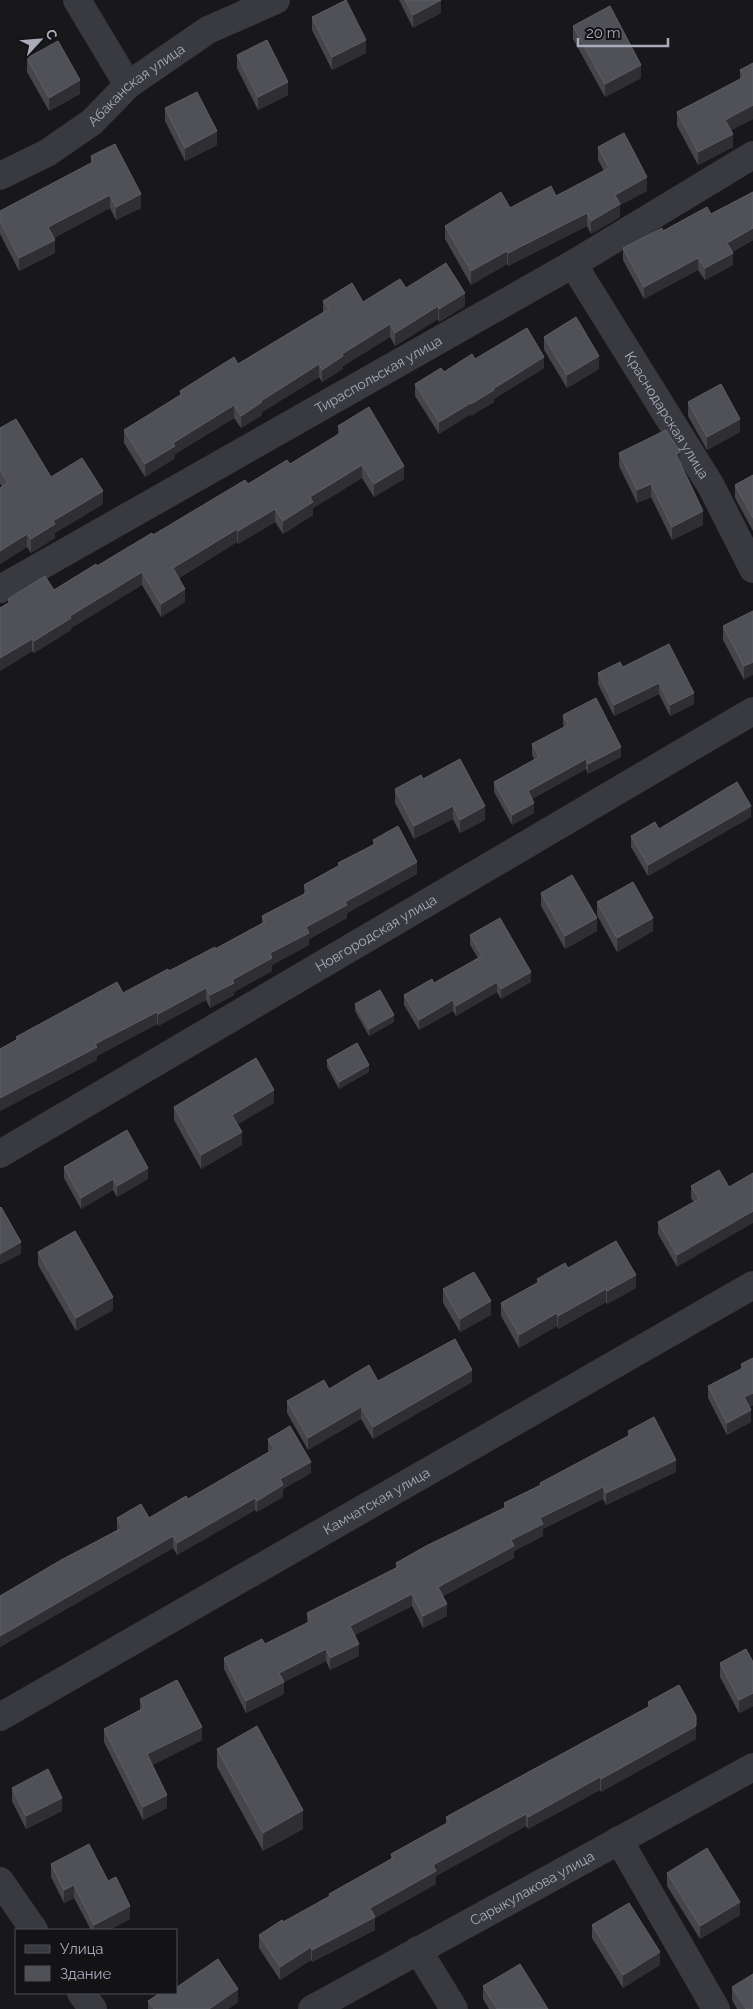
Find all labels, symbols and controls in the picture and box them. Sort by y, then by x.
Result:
north arrow [15,15,65,65]
scale bar [578,15,668,47]
text: 20 m [586,24,621,42]
text: С [42,26,61,42]
street label: Абаканская улица [84,40,188,129]
street label: Тираспольская улица [312,332,445,417]
street label: Краснодарская улица [622,349,712,482]
street label: Новгородская улица [312,891,439,975]
street label: Камчатская улица [320,1464,433,1538]
street label: Сарыкулакова улица [467,1848,597,1929]
legend [15,1929,178,1994]
text: Улица [60,1940,104,1958]
text: Здание [60,1965,112,1983]

